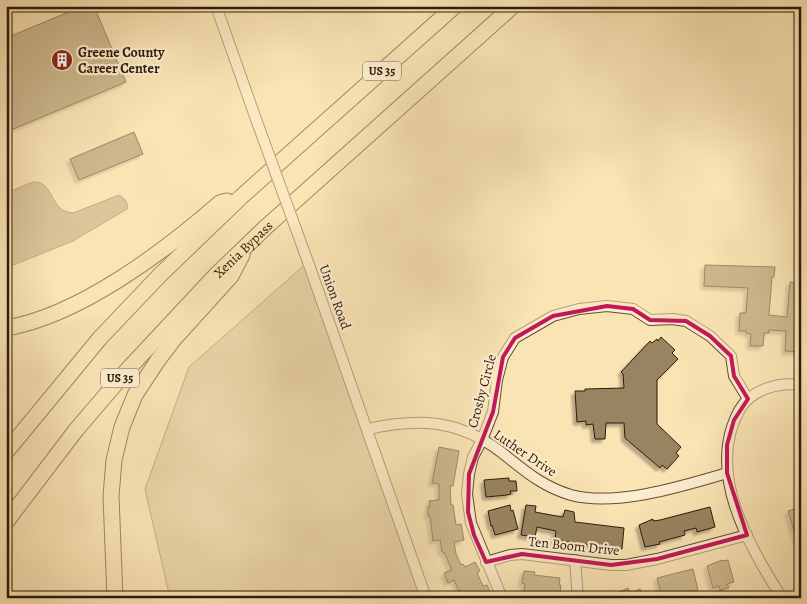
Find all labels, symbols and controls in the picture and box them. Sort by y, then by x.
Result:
place label: Greene County Career Center [78,43,165,78]
building icon: Greene County Career Center [50,48,74,72]
road number: US 35 [363,61,401,80]
street label: Xenia Bypass [209,216,277,282]
street label: Union Road [315,262,356,332]
street label: Crosby Circle [463,352,501,430]
road number: US 35 [101,368,139,388]
street label: Luther Drive [490,425,560,481]
street label: Ten Boom Drive [527,532,621,560]

